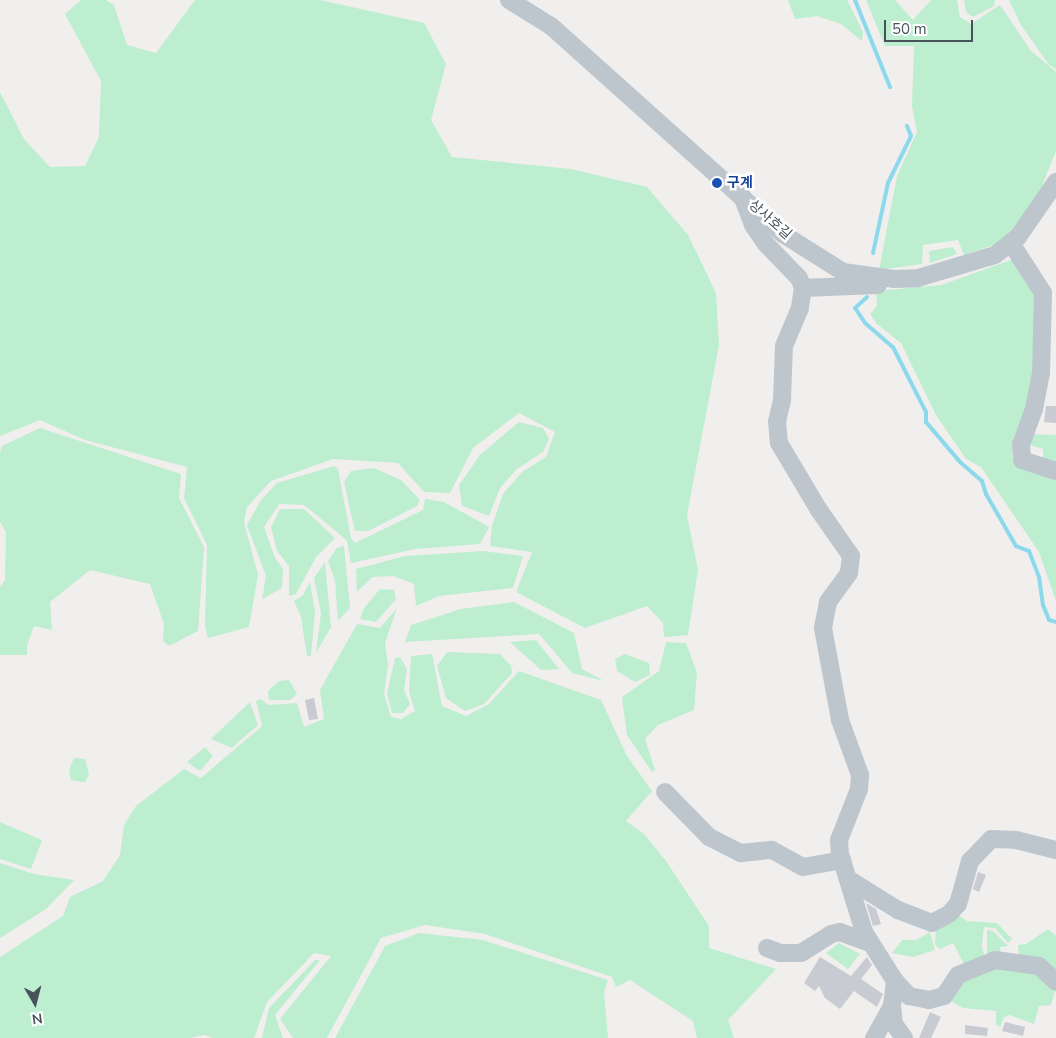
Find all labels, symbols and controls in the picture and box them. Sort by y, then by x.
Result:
scale bar [886,10,975,42]
text: 50 m [892,19,927,39]
place label: 구계 [727,175,753,191]
marker: 구계 [711,177,723,189]
street label: 상사호길 [745,197,795,243]
north arrow [10,978,60,1028]
text: N [31,1008,44,1028]

